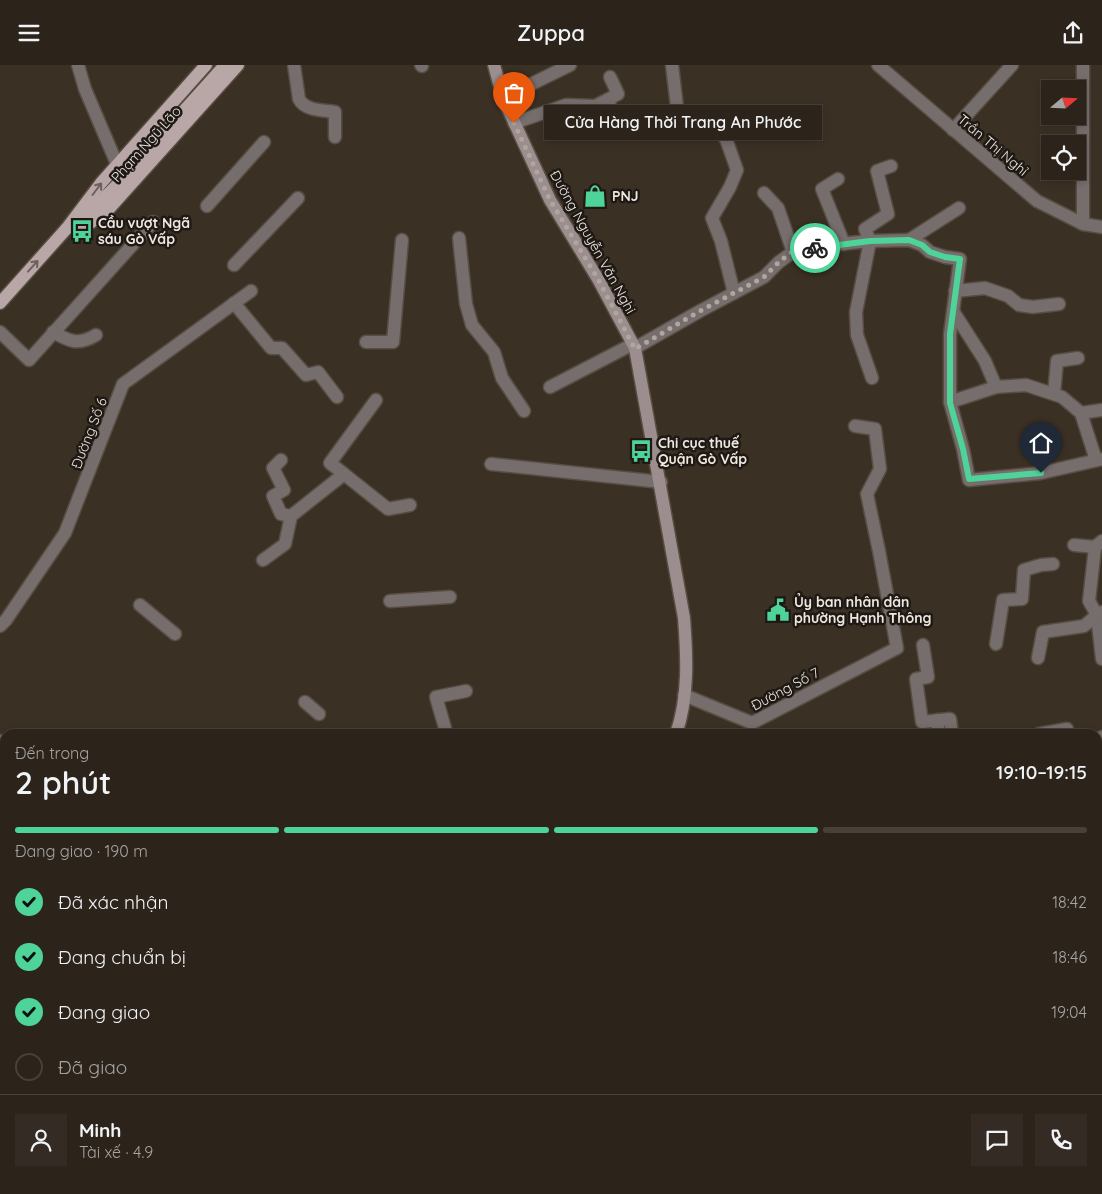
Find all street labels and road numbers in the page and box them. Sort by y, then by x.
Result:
street label: Phạm Ngũ Lão [107,102,185,186]
street label: Trần Thị Nghỉ [954,110,1032,180]
street label: Đường Nguyễn Văn Nghi [546,167,640,317]
street label: Đường Số 6 [67,394,111,471]
street label: Đường Số 7 [748,664,822,714]

